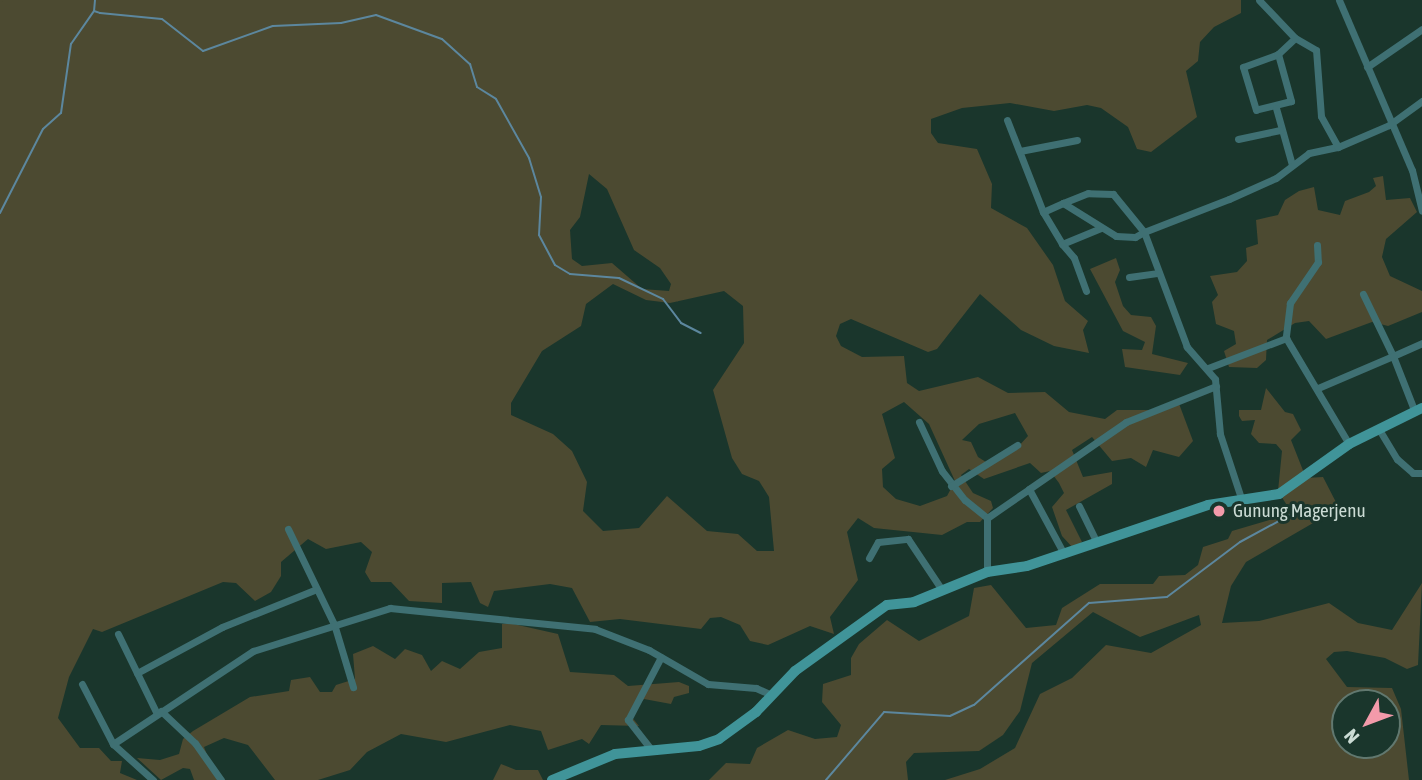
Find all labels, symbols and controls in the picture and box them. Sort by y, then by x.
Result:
place label: Gunung Magerjenu [1233,500,1366,522]
marker: Gunung Magerjenu [1211,503,1227,519]
north arrow [1331,689,1401,759]
text: N [1340,725,1364,748]

